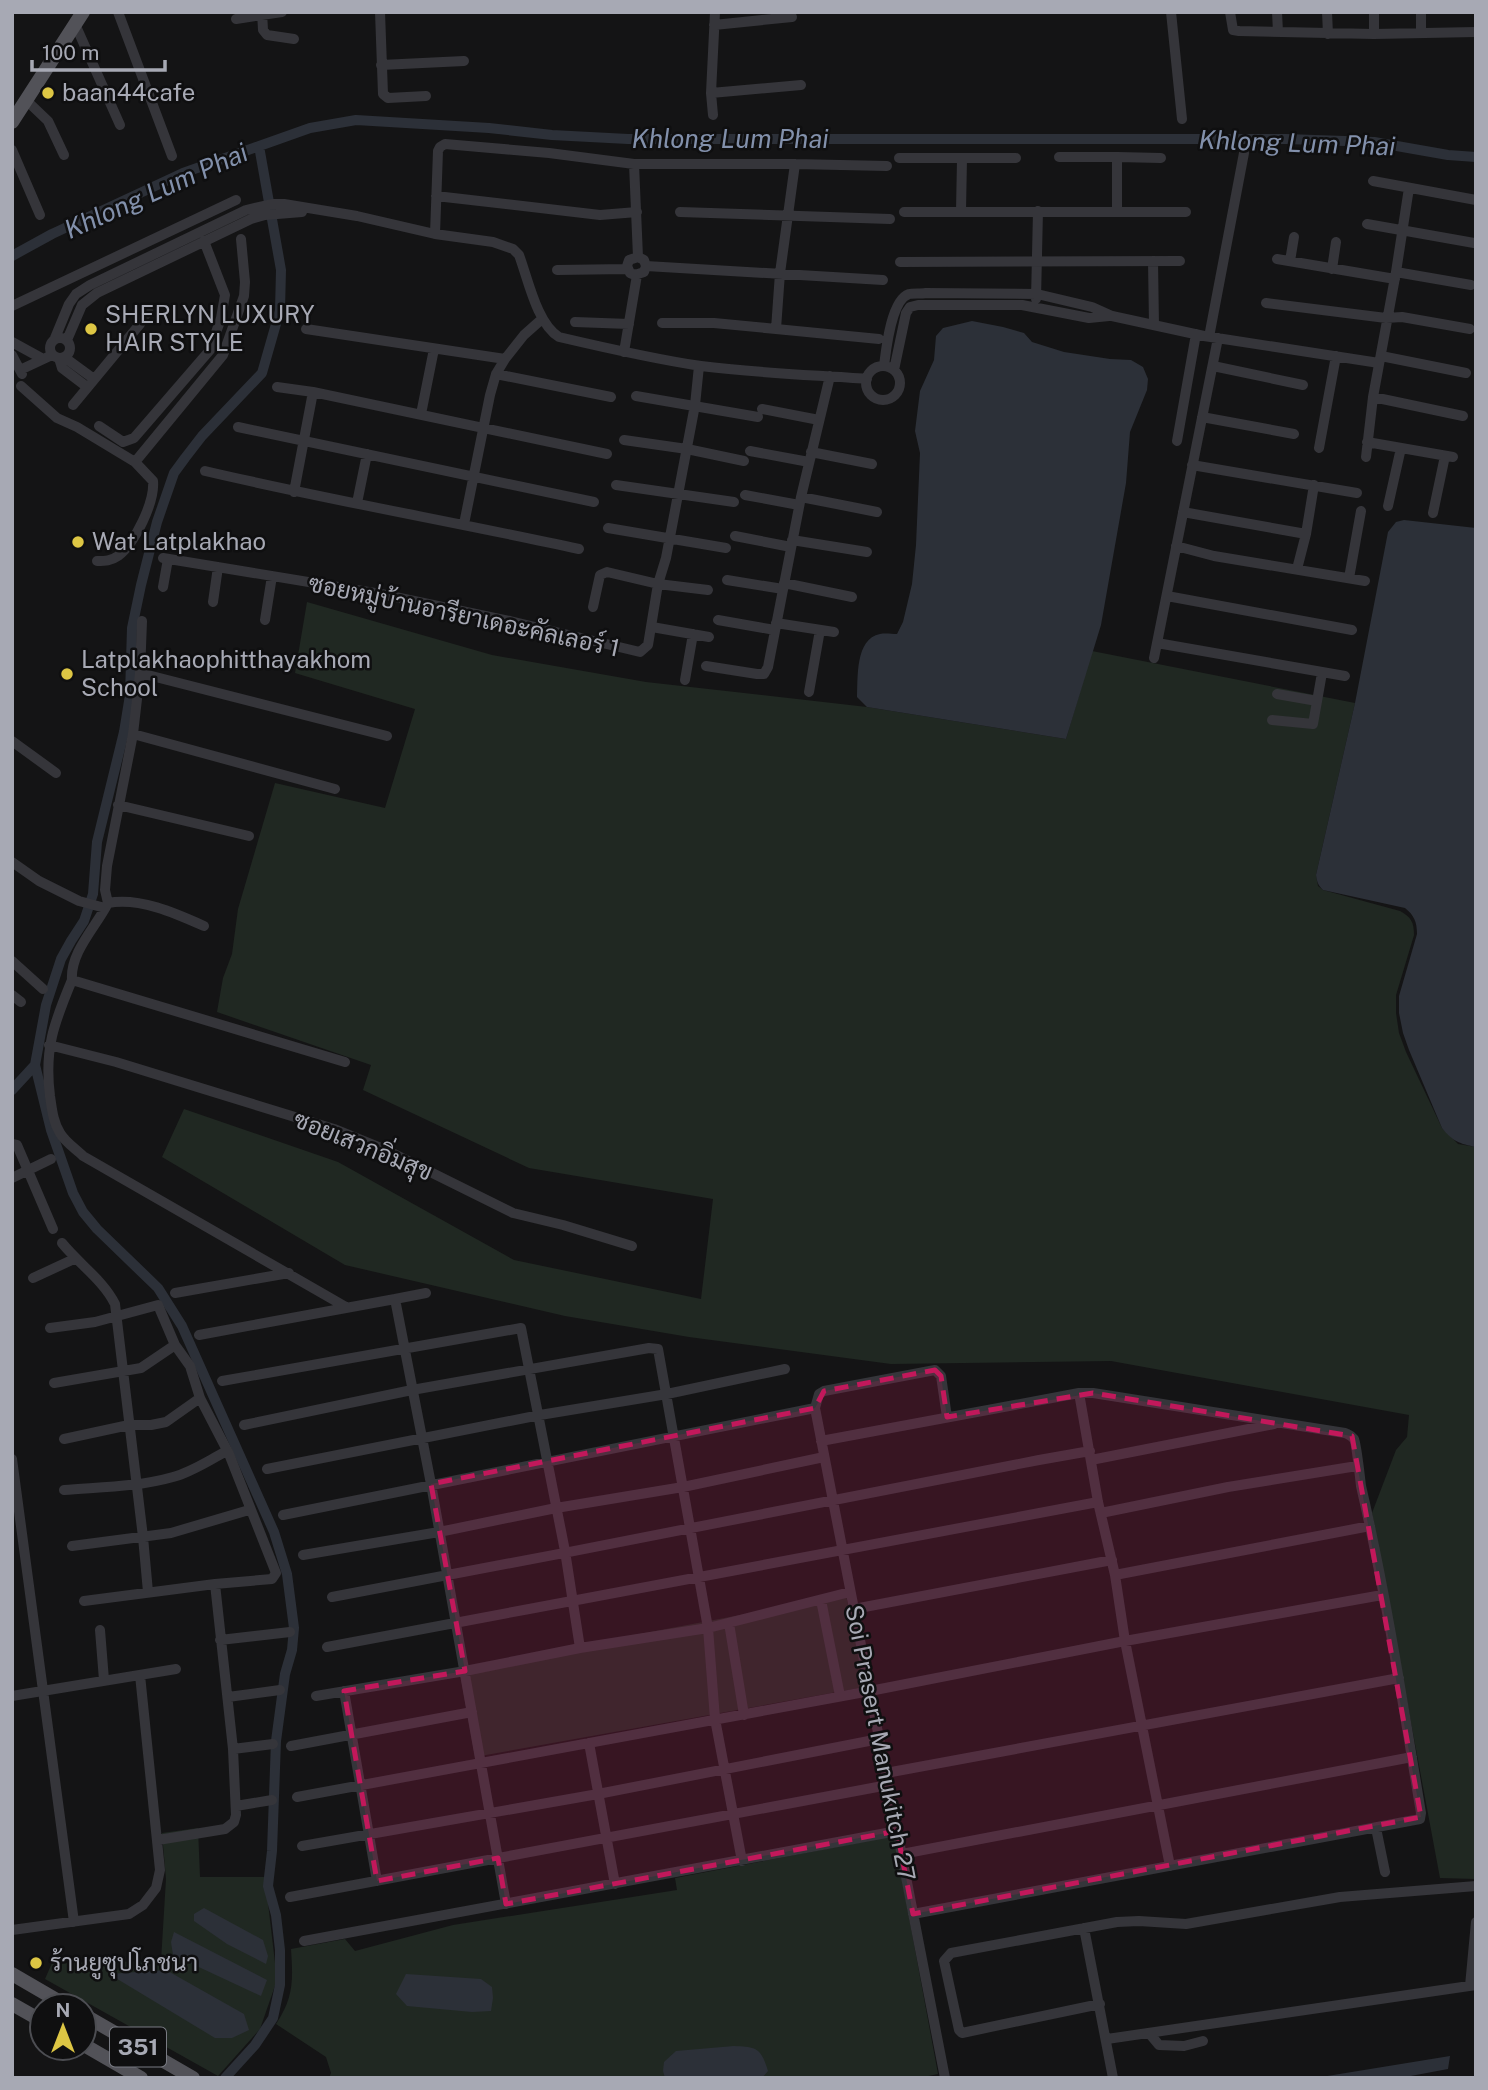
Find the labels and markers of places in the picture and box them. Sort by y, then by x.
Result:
place label: baan44cafe [62,78,195,106]
marker: baan44cafe [40,85,56,101]
place label: SHERLYN LUXURY HAIR STYLE [105,300,315,356]
marker: SHERLYN LUXURY HAIR STYLE [83,321,99,337]
place label: Wat Latplakhao [92,527,266,555]
marker: Wat Latplakhao [70,534,86,550]
place label: Latplakhaophitthayakhom School [81,645,371,701]
marker: Latplakhaophitthayakhom School [59,666,75,682]
place label: ร้านยูซุปโภชนา [50,1947,198,1980]
marker: ร้านยูซุปโภชนา [28,1955,44,1971]

